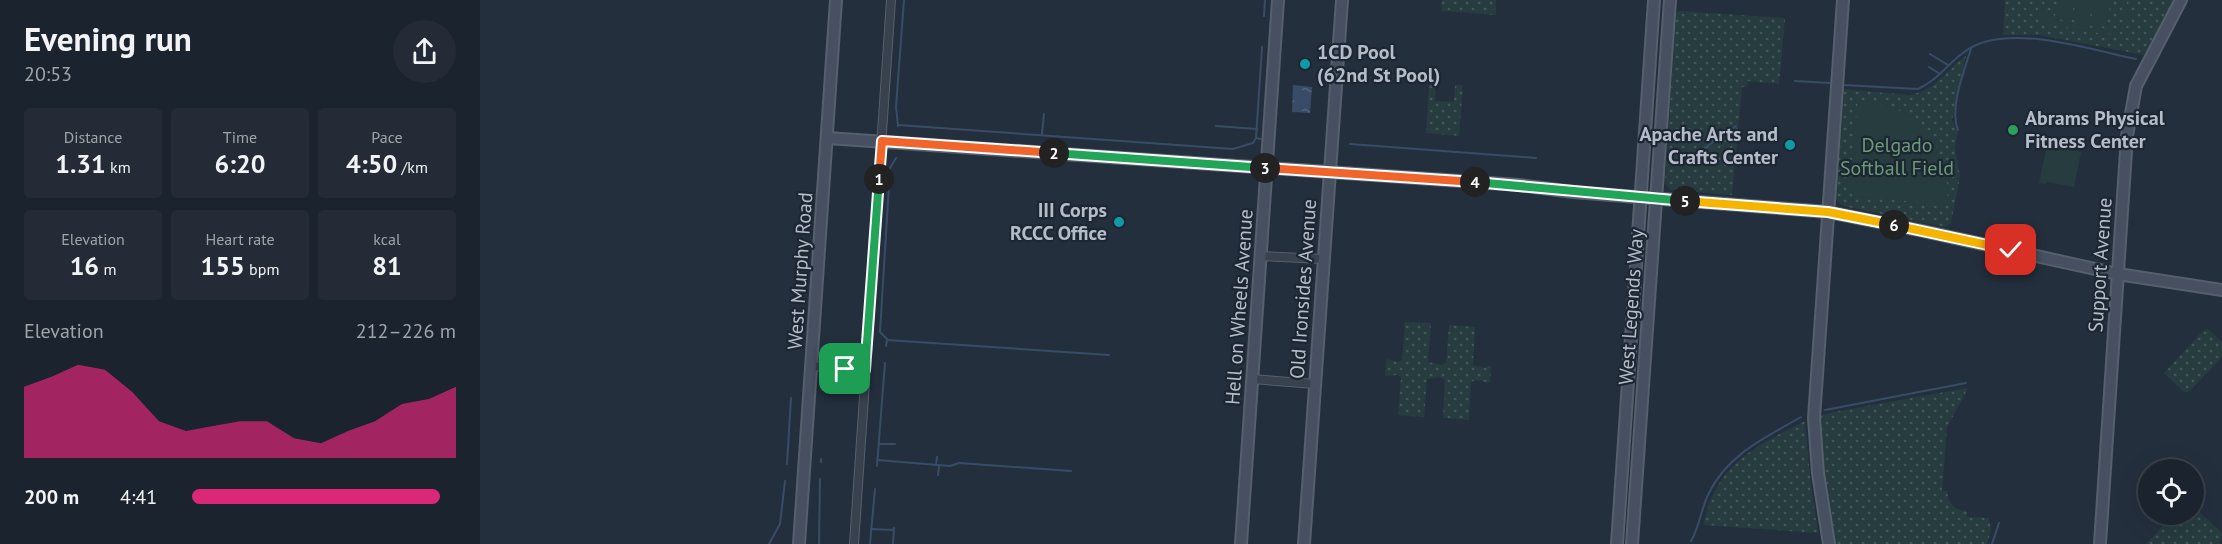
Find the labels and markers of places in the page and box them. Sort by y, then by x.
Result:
place label: 1CD Pool (62nd St Pool) [1317,39,1440,88]
marker: 1CD Pool (62nd St Pool) [1298,57,1312,71]
place label: Abrams Physical Fitness Center [2025,105,2165,154]
place label: Apache Arts and Crafts Center [1639,121,1778,170]
marker: Abrams Physical Fitness Center [2006,123,2020,137]
pin: 2 [1039,138,1069,168]
marker: Apache Arts and Crafts Center [1783,138,1797,152]
pin: 3 [1250,153,1280,183]
pin: 1 [864,164,894,194]
pin: 4 [1460,167,1490,197]
pin: 5 [1670,186,1700,216]
place label: III Corps RCCC Office [1010,197,1107,246]
pin: 6 [1879,210,1909,240]
marker: III Corps RCCC Office [1112,215,1126,229]
pin [1985,224,2036,275]
pin [819,343,870,394]

